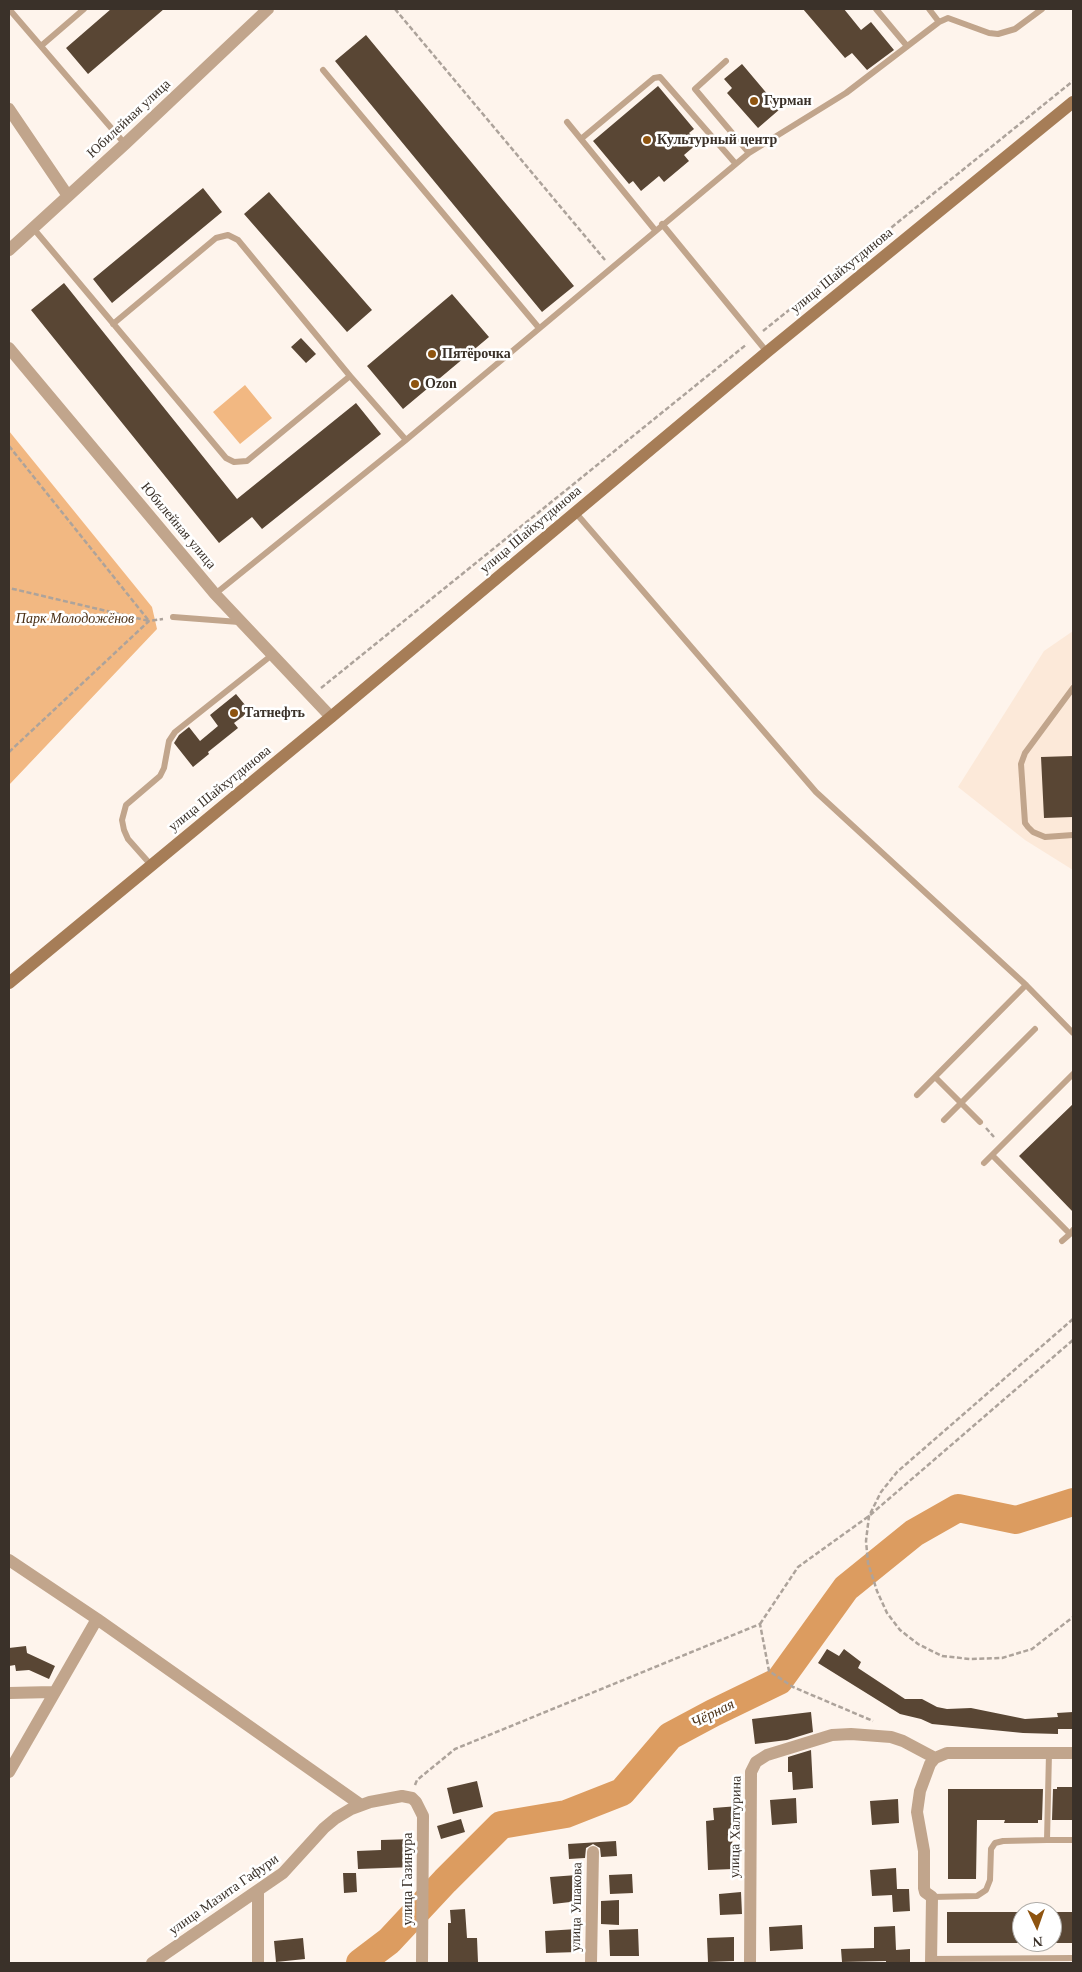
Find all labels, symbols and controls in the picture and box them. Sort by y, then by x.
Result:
street label: Юбилейная улица [84,76,174,162]
place label: Гурман [764,93,811,109]
marker: Гурман [748,95,760,107]
place label: Культурный центр [657,132,777,148]
marker: Культурный центр [641,134,653,146]
street label: улица Шайхутдинова [787,224,897,318]
place label: Пятёрочка [442,346,511,362]
marker: Пятёрочка [426,348,438,360]
place label: Ozon [425,376,457,392]
marker: Ozon [409,378,421,390]
street label: Юбилейная улица [137,479,219,573]
street label: улица Шайхутдинова [477,483,585,577]
park label: Парк Молодожёнов [16,611,134,627]
place label: Татнефть [244,705,305,721]
marker: Татнефть [228,707,240,719]
street label: улица Шайхутдинова [165,742,275,836]
water label: Чёрная [688,1695,738,1733]
street label: улица Халтурина [727,1776,745,1878]
street label: улица Газинура [400,1833,416,1925]
street label: улица Мазита Гафури [166,1851,282,1939]
street label: улица Ушакова [568,1862,586,1952]
north arrow [1012,1902,1062,1952]
text: N [1032,1934,1043,1949]

